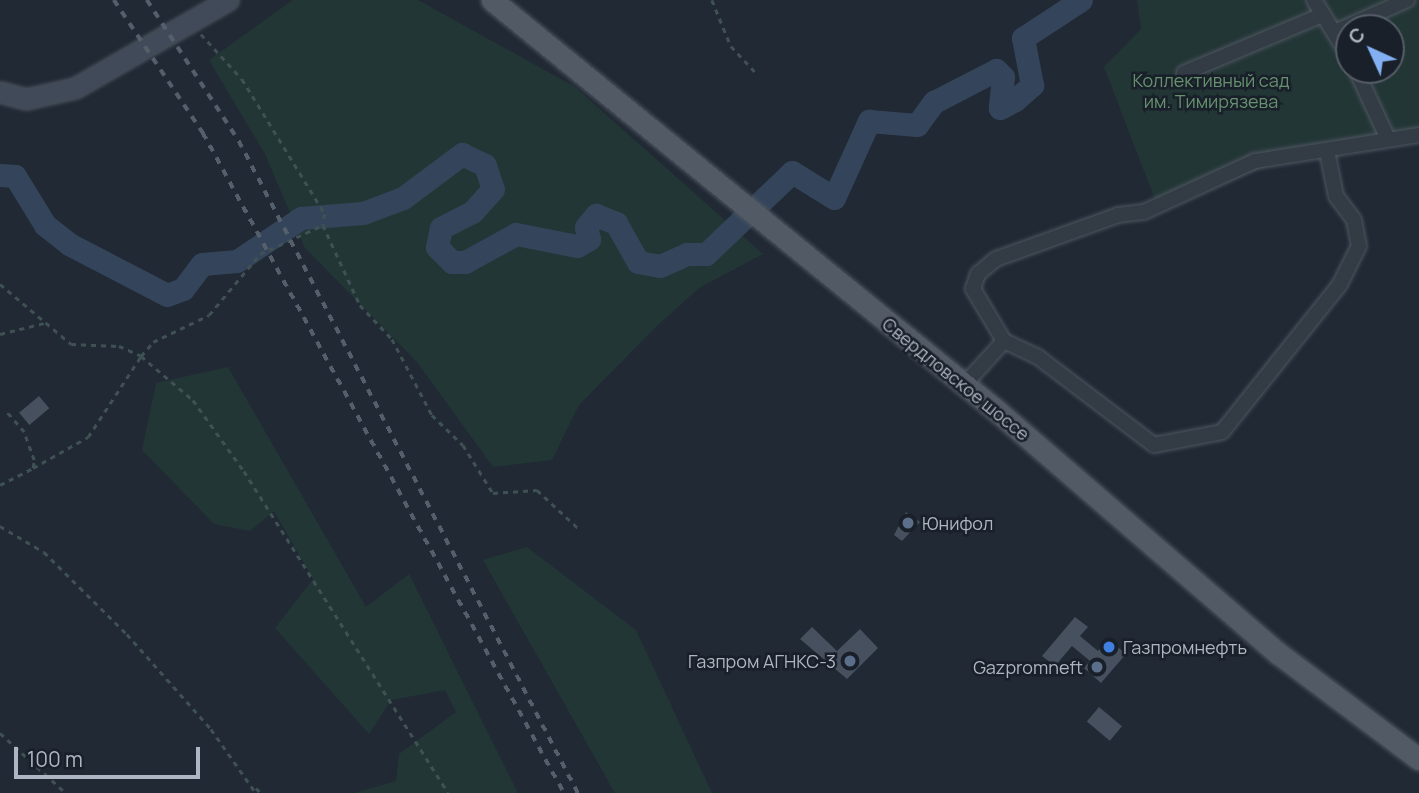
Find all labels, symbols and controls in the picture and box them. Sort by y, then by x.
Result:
north arrow [1335,14,1405,84]
text: С [1342,21,1371,50]
park label: Коллективный сад им. Тимирязева [1133,70,1289,112]
street label: Свердловское шоссе [878,313,1034,445]
place label: Юнифол [922,512,993,534]
marker: Юнифол [900,515,916,531]
place label: Газпромнефть [1123,636,1247,658]
marker: Газпромнефть [1101,639,1117,655]
place label: Газпром АГНКС-3 [688,650,836,672]
marker: Газпром АГНКС-3 [842,653,858,669]
place label: Gazpromneft [973,656,1083,678]
marker: Gazpromneft [1089,659,1105,675]
scale bar [18,734,203,778]
text: 100 m [27,745,83,773]

